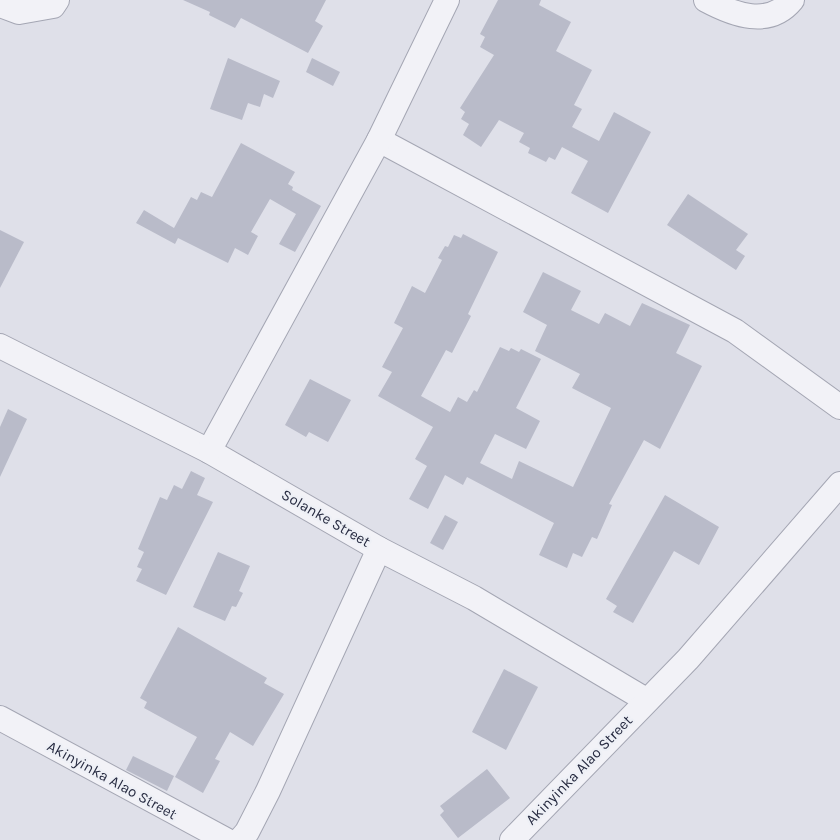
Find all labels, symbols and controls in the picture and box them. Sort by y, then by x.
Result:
street label: Solanke Street [278,485,374,551]
street label: Akinyinka Alao Street [522,711,636,829]
street label: Akinyinka Alao Street [44,737,180,823]

